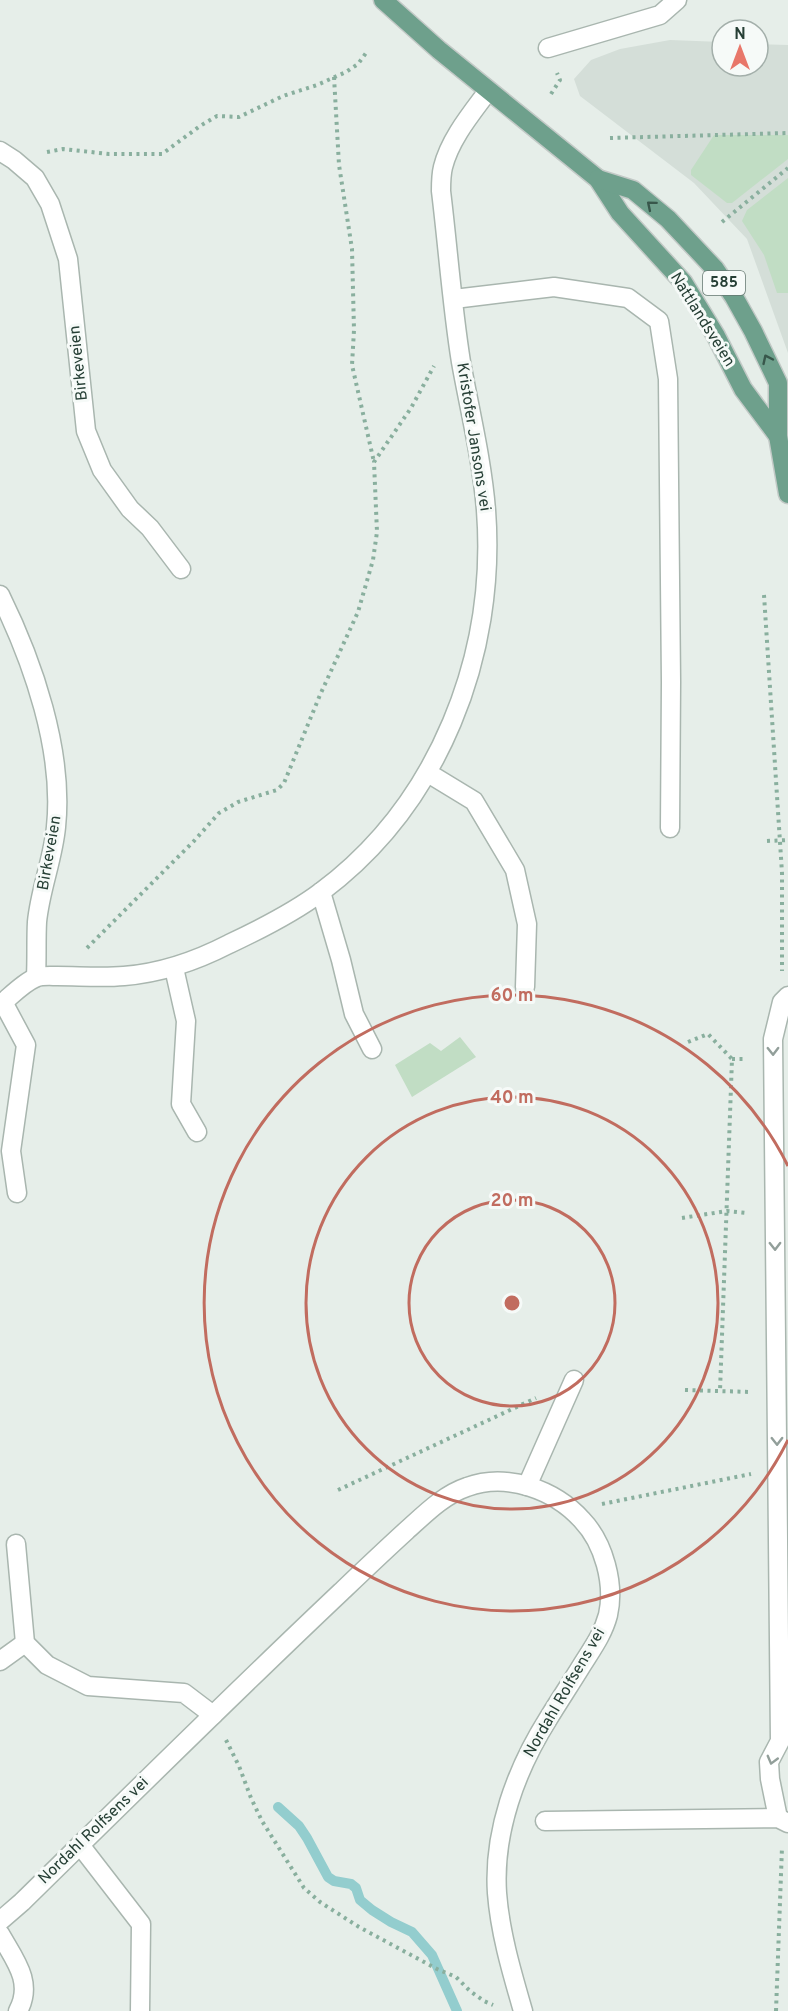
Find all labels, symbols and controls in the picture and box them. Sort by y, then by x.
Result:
north arrow [710,18,770,78]
text: N [734,25,746,45]
one-way arrow [647,201,658,212]
street label: Nattlandsveien [665,269,739,371]
road number: 585 [703,271,745,295]
street label: Birkeveien [65,324,93,402]
one-way arrow [762,354,774,365]
street label: Kristofer Jansons vei [451,361,495,513]
street label: Birkeveien [34,814,66,892]
text: 60 m [490,985,534,1008]
one-way arrow [767,1046,779,1055]
text: 40 m [490,1087,534,1110]
text: 20 m [490,1190,534,1213]
one-way arrow [769,1241,781,1250]
centre of rings [502,1293,522,1313]
one-way arrow [771,1436,783,1445]
street label: Nordahl Rolfsens vei [520,1625,610,1761]
one-way arrow [767,1755,780,1765]
street label: Nordahl Rolfsens vei [35,1773,153,1889]

